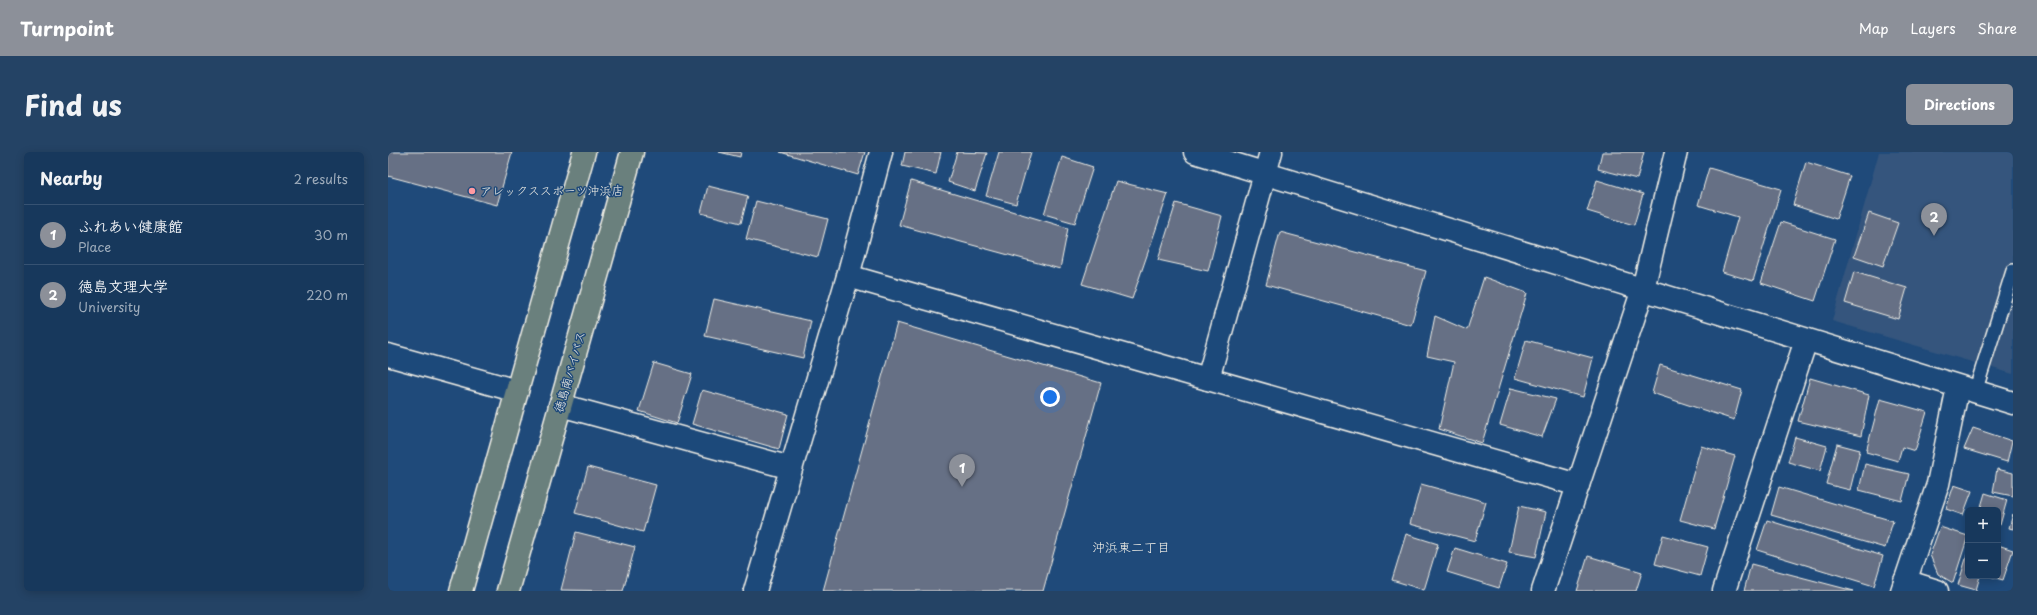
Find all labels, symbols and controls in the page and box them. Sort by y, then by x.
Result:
text: Turnpoint [20,14,114,42]
text: Map [1859,18,1889,39]
text: Layers [1911,18,1956,39]
text: Share [1978,18,2017,39]
text: Find us [24,83,122,126]
button: Directions [1906,84,2013,125]
text: Nearby [40,165,102,191]
text: 2 results [294,169,348,188]
place label: アレックススポーツ沖浜店 [480,181,624,199]
marker: アレックススポーツ沖浜店 [467,186,477,196]
pin: 2 [1921,203,1947,236]
text: ふれあい健康館 [78,214,183,237]
text: 1 [50,225,56,244]
text: 30 m [314,225,348,244]
text: Place [78,237,111,256]
text: 徳島文理大学 [78,274,168,297]
text: 2 [48,285,58,304]
text: 220 m [306,285,348,304]
text: University [78,297,140,316]
street label: 徳島南バイパス [549,329,589,414]
your location [1040,387,1060,407]
pin: 1 [949,454,975,487]
map controls [1965,507,2001,579]
button: + [1965,507,2001,543]
district label: 沖浜東二丁目 [1092,537,1170,556]
button: − [1965,543,2001,579]

